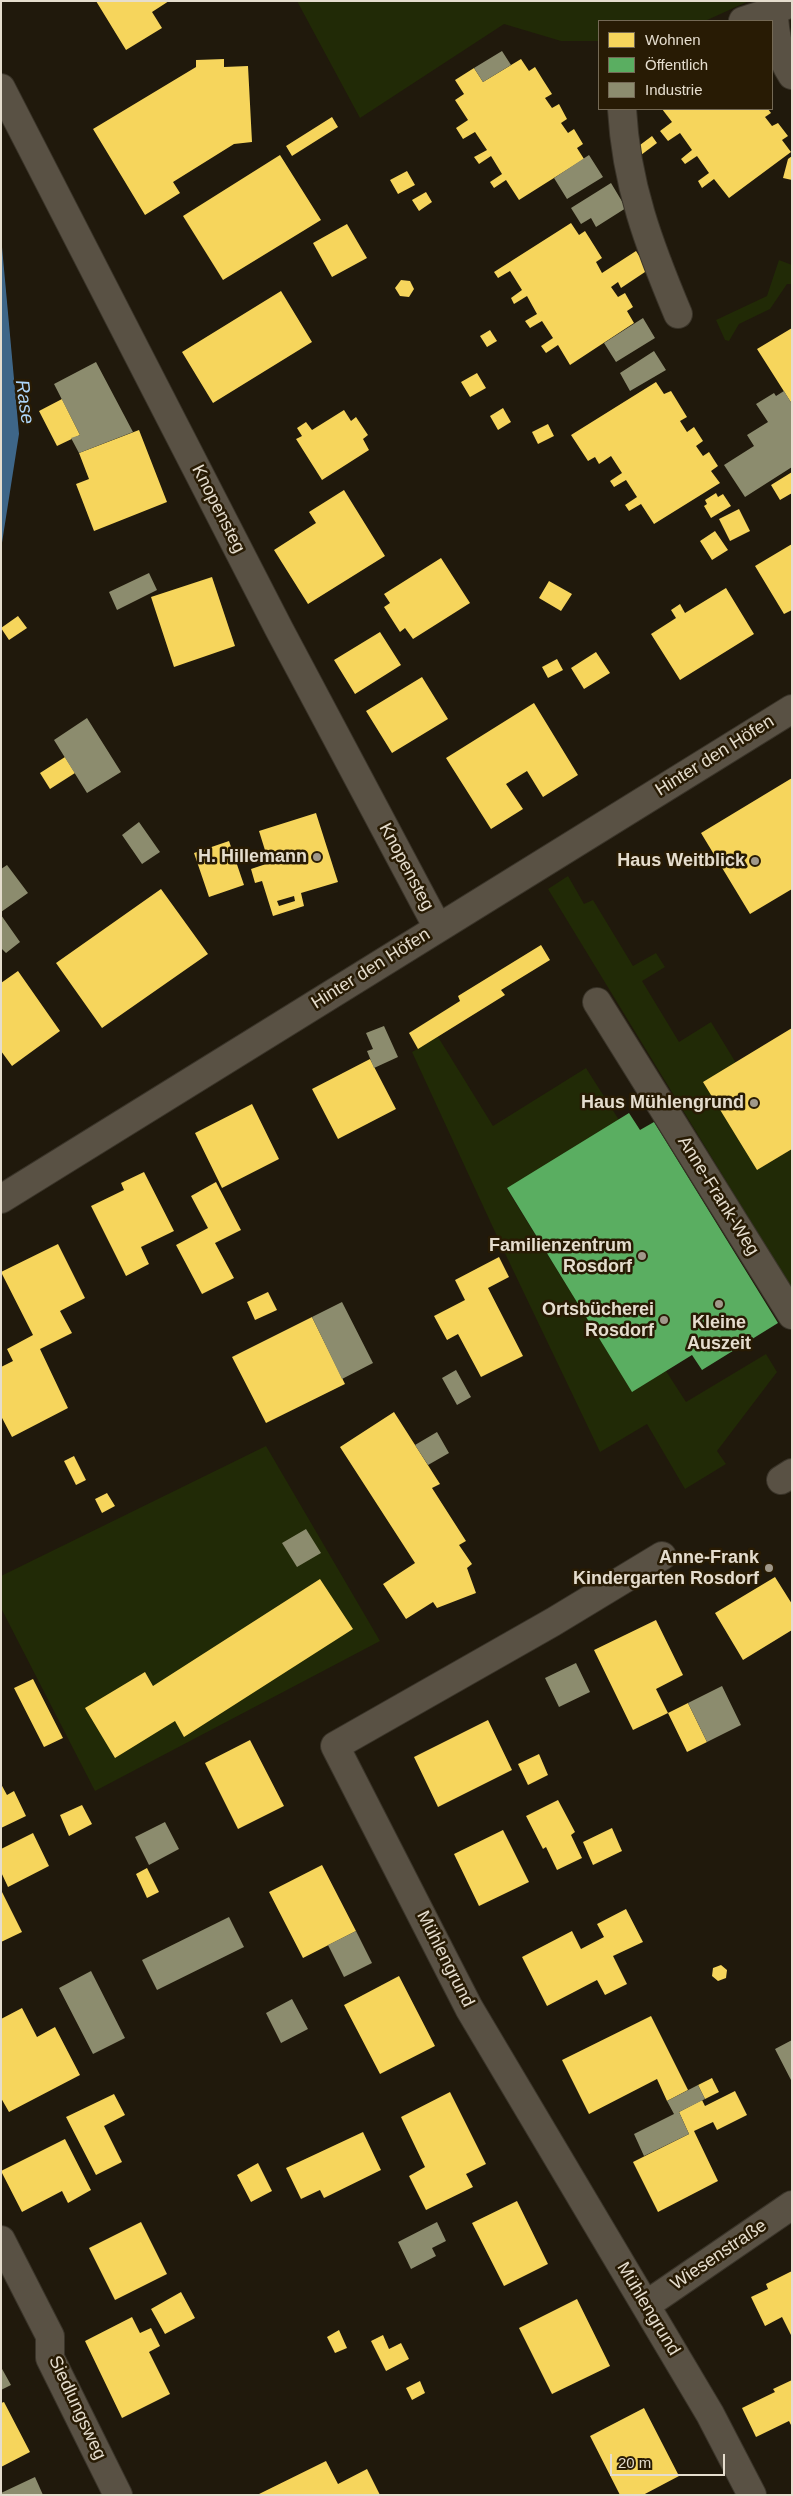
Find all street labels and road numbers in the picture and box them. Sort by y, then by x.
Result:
street label: Knopensteg [187,461,249,557]
street label: Hinter den Höfen [652,711,778,801]
street label: Knopensteg [374,820,438,914]
street label: Hinter den Höfen [308,924,434,1014]
street label: Anne-Frank-Weg [673,1132,763,1260]
street label: Mühlengrund [412,1907,478,2011]
street label: Wiesenstraße [667,2215,771,2295]
street label: Mühlengrund [612,2258,684,2360]
street label: Siedlungsweg [44,2353,110,2463]

